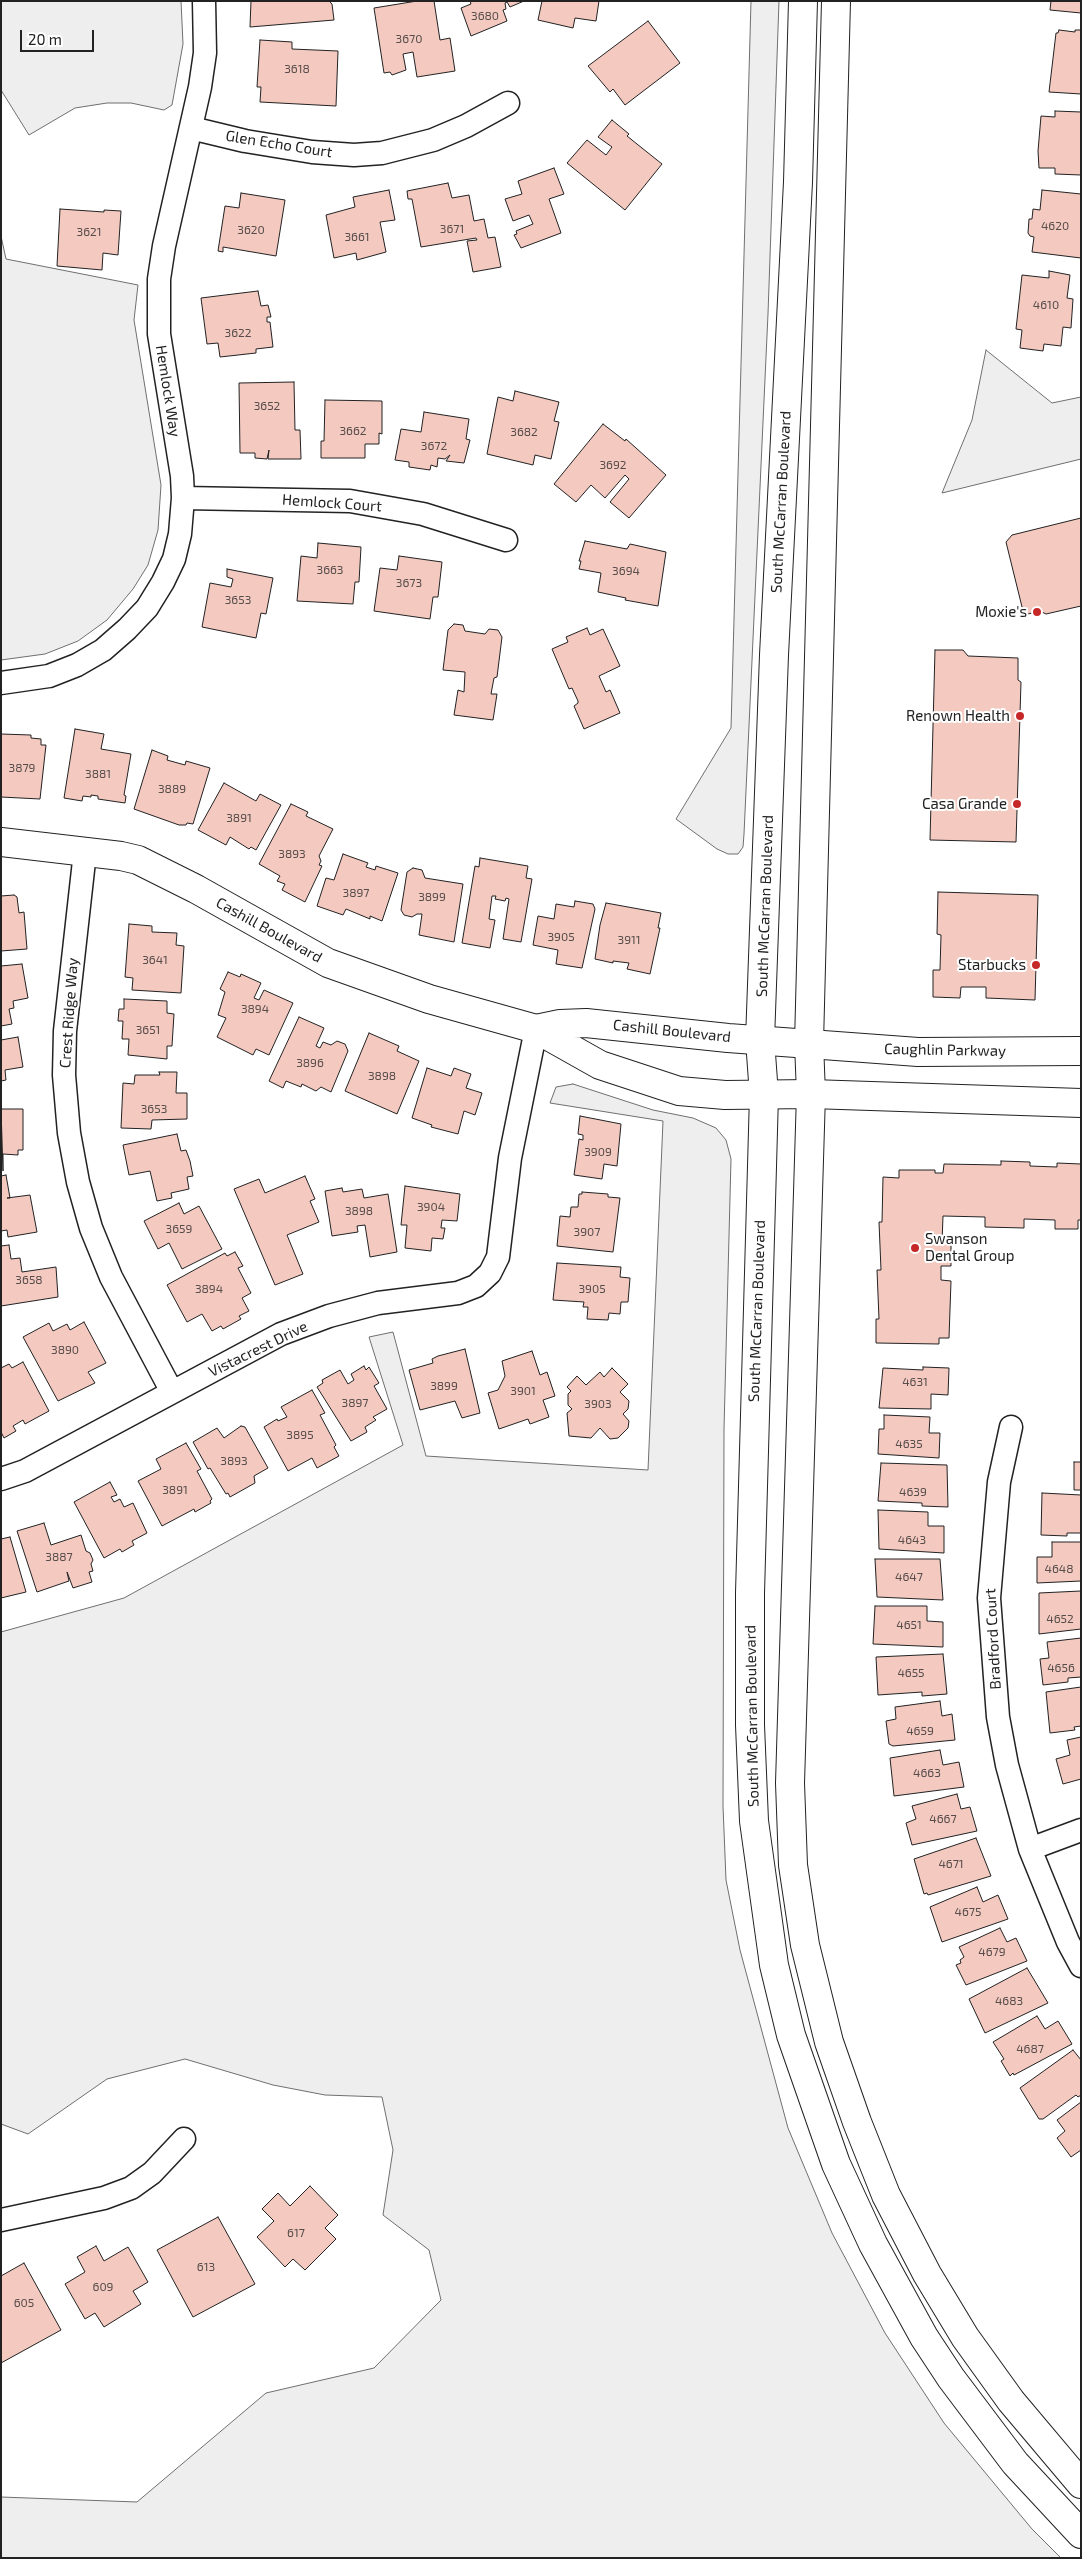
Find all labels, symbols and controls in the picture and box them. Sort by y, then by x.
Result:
house number: 3680 [471,9,499,23]
scale bar [22,20,96,52]
text: 20 m [28,30,62,48]
house number: 3670 [396,32,422,46]
house number: 3618 [284,62,310,76]
street label: Glen Echo Court [224,127,334,161]
house number: 4620 [1041,219,1069,233]
house number: 3671 [440,222,464,236]
house number: 3620 [237,223,265,237]
house number: 3621 [76,225,102,239]
house number: 3661 [344,230,370,244]
house number: 4610 [1033,298,1059,312]
house number: 3622 [224,326,252,340]
street label: Hemlock Way [152,344,184,438]
house number: 3652 [254,399,280,413]
street label: South McCarran Boulevard [767,411,795,593]
house number: 3662 [339,424,367,438]
house number: 3682 [510,425,538,439]
house number: 3672 [421,439,447,453]
house number: 3692 [599,458,627,472]
street label: Hemlock Court [282,491,382,515]
house number: 3663 [316,563,344,577]
house number: 3694 [612,564,640,578]
house number: 3673 [396,576,422,590]
house number: 3653 [225,593,251,607]
place label: Moxie's [975,603,1027,621]
marker: Moxie's [1031,606,1043,618]
place label: Renown Health [906,707,1010,725]
marker: Renown Health [1014,710,1026,722]
house number: 3879 [9,761,35,775]
house number: 3881 [85,767,111,781]
house number: 3889 [158,782,186,796]
place label: Casa Grande [922,795,1007,813]
marker: Casa Grande [1011,798,1023,810]
house number: 3891 [226,811,252,825]
street label: South McCarran Boulevard [753,815,777,997]
house number: 3893 [278,847,306,861]
house number: 3897 [343,886,369,900]
house number: 3899 [418,890,446,904]
street label: Cashill Boulevard [213,893,325,967]
house number: 3905 [547,930,575,944]
house number: 3911 [617,933,641,947]
house number: 3641 [142,953,168,967]
place label: Starbucks [958,956,1026,974]
street label: Crest Ridge Way [56,957,82,1069]
marker: Starbucks [1030,959,1042,971]
house number: 3894 [241,1002,269,1016]
street label: Cashill Boulevard [612,1016,732,1046]
house number: 3651 [136,1023,160,1037]
street label: Caughlin Parkway [884,1040,1006,1060]
house number: 3896 [296,1056,324,1070]
house number: 3898 [368,1069,396,1083]
house number: 3653 [141,1102,167,1116]
house number: 3909 [584,1145,612,1159]
house number: 3904 [417,1200,445,1214]
house number: 3898 [345,1204,373,1218]
street label: South McCarran Boulevard [745,1220,769,1402]
house number: 3659 [166,1222,192,1236]
house number: 3907 [574,1225,600,1239]
place label: Swanson Dental Group [925,1230,1014,1265]
marker: Swanson Dental Group [909,1242,921,1254]
house number: 3658 [15,1273,43,1287]
house number: 3894 [195,1282,223,1296]
house number: 3905 [578,1282,606,1296]
street label: Vistacrest Drive [206,1317,310,1381]
house number: 3890 [51,1343,79,1357]
house number: 4631 [902,1375,928,1389]
house number: 3899 [430,1379,458,1393]
house number: 3901 [510,1384,536,1398]
house number: 3897 [342,1396,368,1410]
house number: 3903 [584,1397,612,1411]
house number: 3895 [286,1428,314,1442]
house number: 4635 [895,1437,923,1451]
house number: 3893 [220,1454,248,1468]
house number: 3891 [162,1483,188,1497]
house number: 4639 [899,1485,927,1499]
house number: 4643 [898,1533,926,1547]
house number: 3887 [45,1550,73,1564]
house number: 4648 [1045,1562,1073,1576]
house number: 4647 [895,1570,923,1584]
street label: Bradford Court [981,1588,1005,1690]
house number: 4652 [1046,1612,1074,1626]
house number: 4651 [896,1618,922,1632]
street label: South McCarran Boulevard [741,1625,763,1807]
house number: 4656 [1047,1661,1075,1675]
house number: 4655 [897,1666,925,1680]
house number: 4659 [906,1724,934,1738]
house number: 4663 [913,1766,941,1780]
house number: 4667 [929,1812,957,1826]
house number: 4671 [938,1857,964,1871]
house number: 4675 [955,1905,981,1919]
house number: 4679 [978,1945,1006,1959]
house number: 4683 [995,1994,1023,2008]
house number: 4687 [1016,2042,1044,2056]
house number: 617 [287,2226,305,2240]
house number: 613 [197,2260,215,2274]
house number: 609 [93,2280,113,2294]
house number: 605 [14,2296,34,2310]

